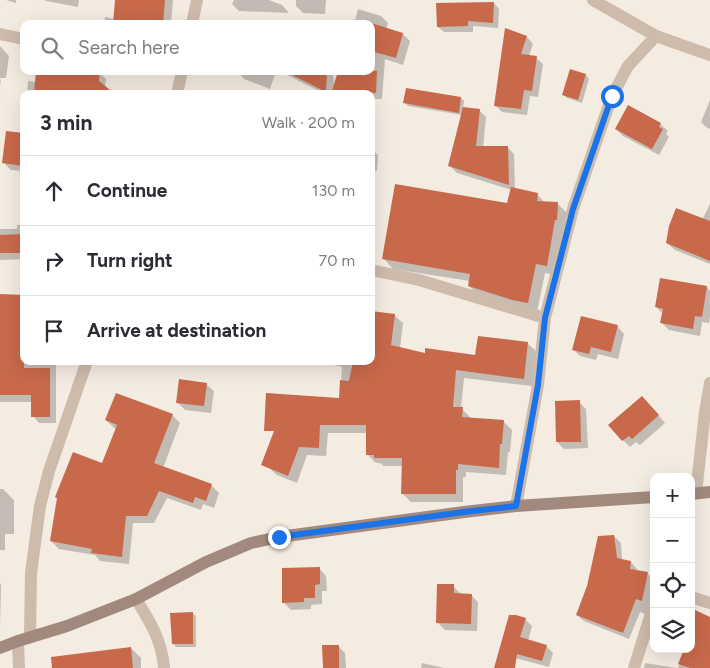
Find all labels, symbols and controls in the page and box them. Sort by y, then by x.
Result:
search box [20,20,375,75]
icon: search [38,34,66,62]
text: Search here [78,36,180,59]
route start [601,85,624,108]
text: 3 min [40,110,92,135]
text: Walk · 200 m [262,113,355,132]
icon: ahead [40,177,68,205]
text: Continue [87,179,167,202]
text: 130 m [312,181,355,200]
icon: right [40,247,68,275]
text: Turn right [87,249,173,272]
text: 70 m [319,251,355,270]
icon: arrive [40,317,68,345]
text: Arrive at destination [87,319,266,342]
map controls [650,473,695,653]
button: + [650,473,695,518]
button: − [650,518,695,563]
route end [268,526,291,549]
button: locate [650,563,695,608]
button: layers [650,608,695,653]

